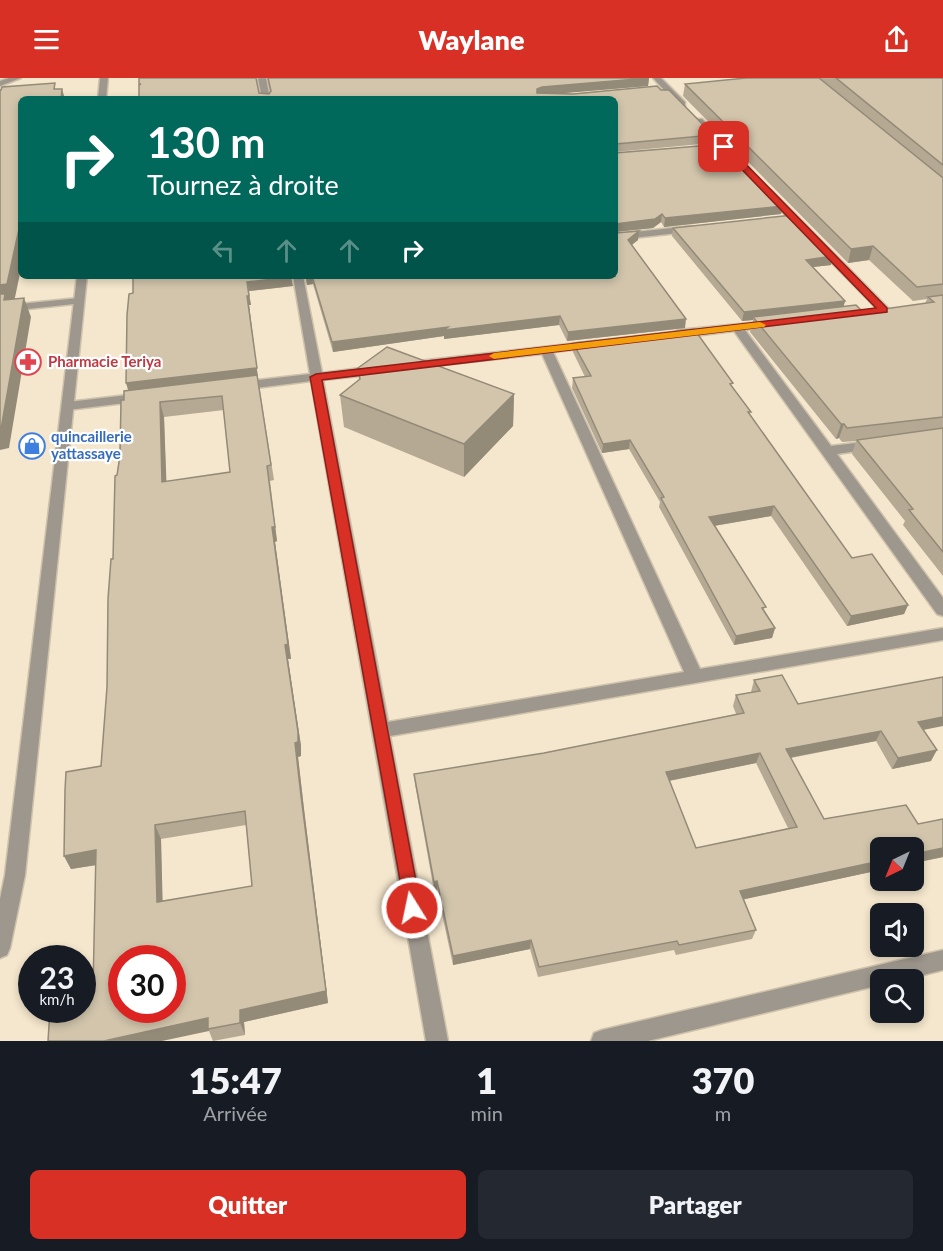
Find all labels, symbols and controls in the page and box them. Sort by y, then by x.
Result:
icon: menu [30,23,63,56]
text: Waylane [419,23,524,56]
icon: share [880,23,913,56]
text: 130 m [147,117,265,167]
icon: right [48,120,126,198]
pin [698,121,749,172]
icon: arrive [707,130,740,163]
text: Tournez à droite [147,168,339,201]
icon: left [207,234,240,267]
icon: ahead [270,234,303,267]
icon: ahead [333,234,366,267]
icon: right [396,234,429,267]
pharmacy icon: Pharmacie Teriya [13,347,43,377]
place label: Pharmacie Teriya [48,352,161,370]
place label: quincaillerie yattassaye [51,427,132,462]
shop icon: quincaillerie yattassaye [17,431,47,461]
north arrow [870,837,924,891]
map controls [870,837,924,1023]
position arrow [380,876,444,940]
button: sound [870,903,924,957]
speed limit sign: 30 [108,945,186,1023]
text: 23 [40,959,74,995]
button: search [870,969,924,1023]
text: km/h [39,990,75,1008]
text: 15:47 [189,1058,282,1102]
text: 1 [476,1058,497,1102]
text: 370 [692,1058,754,1102]
text: Arrivée [203,1101,267,1125]
text: min [471,1101,503,1125]
text: m [715,1101,731,1125]
button: Quitter [30,1170,466,1239]
button: Partager [478,1170,913,1239]

